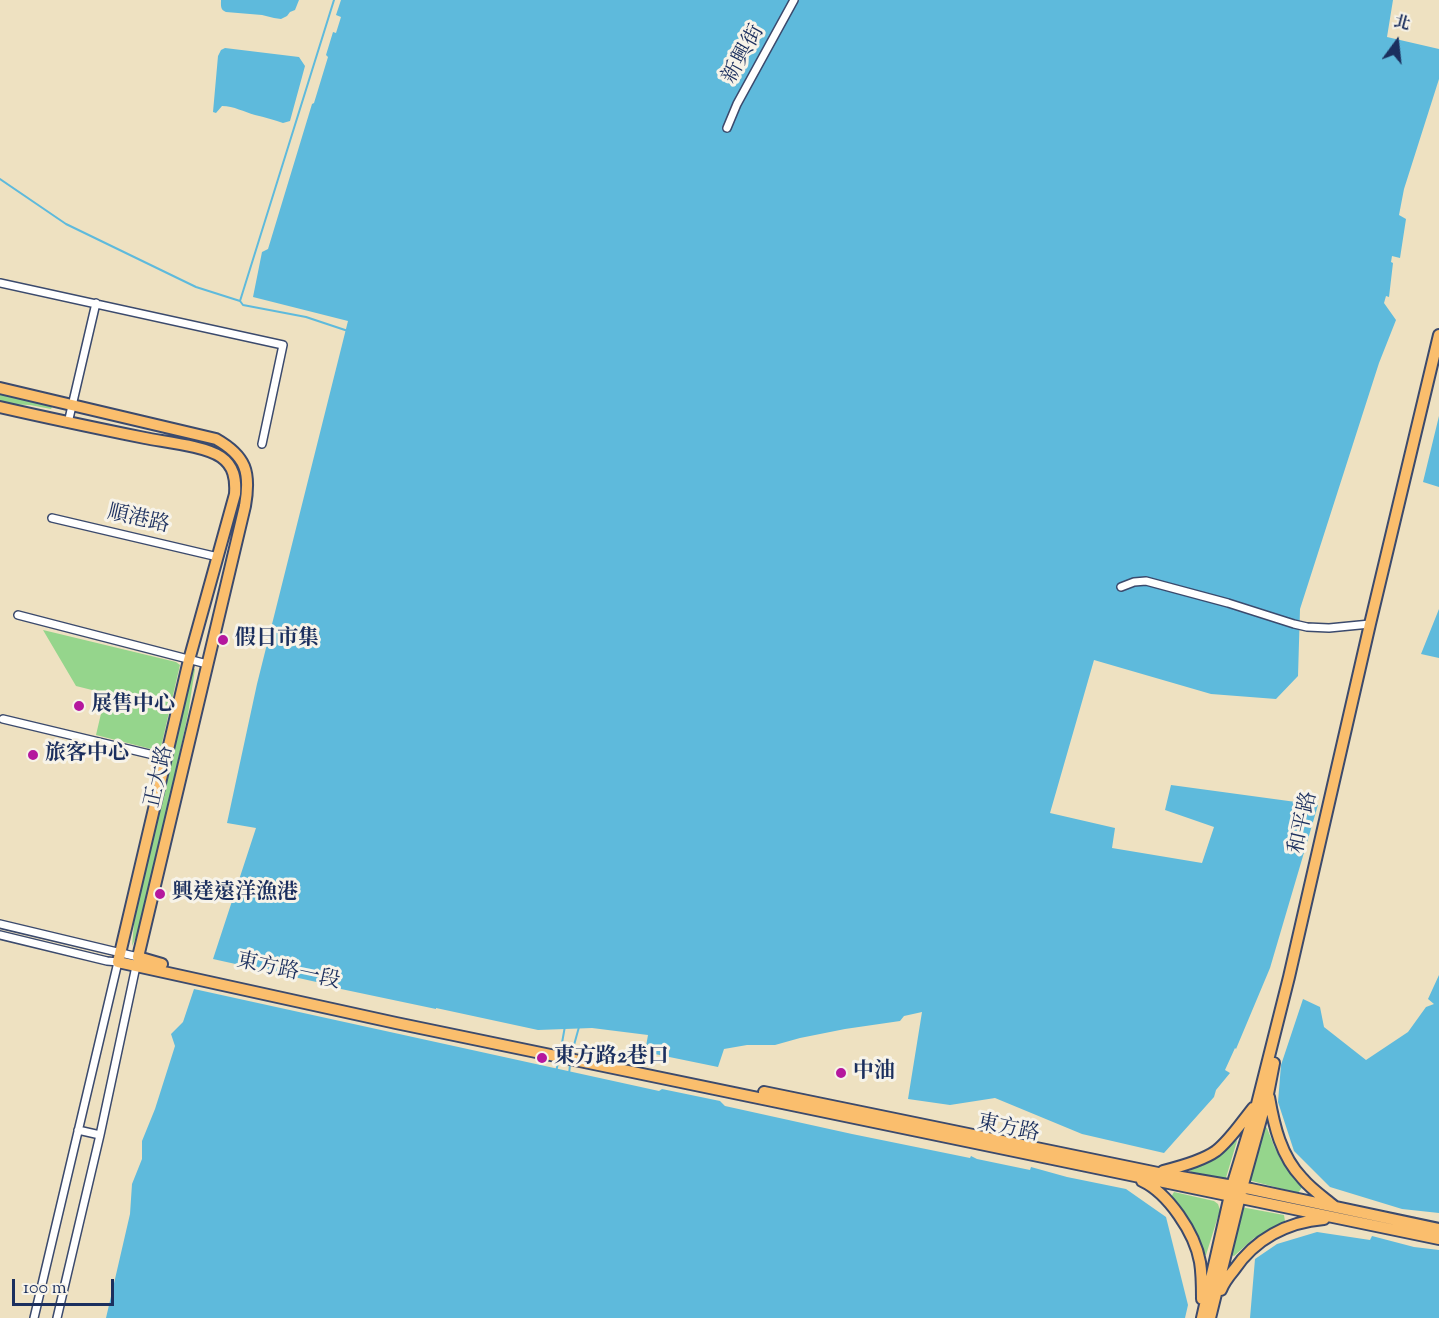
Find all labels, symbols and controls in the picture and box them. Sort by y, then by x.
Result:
text: 北 [1391,11,1412,37]
north arrow [1367,12,1427,72]
street label: 新興街 [719,21,771,89]
street label: 順港路 [104,502,172,540]
place label: 假日市集 [235,627,319,653]
marker: 假日市集 [216,633,230,647]
place label: 展售中心 [91,693,175,719]
marker: 展售中心 [72,699,86,713]
place label: 旅客中心 [45,742,129,768]
street label: 正大路 [142,743,180,811]
marker: 旅客中心 [26,748,40,762]
street label: 和平路 [1286,789,1324,857]
place label: 興達遠洋漁港 [172,881,298,907]
marker: 興達遠洋漁港 [153,887,167,901]
street label: 東方路一段 [234,950,342,996]
place label: 東方路2巷口 [554,1045,669,1071]
marker: 東方路2巷口 [535,1051,549,1065]
place label: 中油 [853,1060,895,1086]
marker: 中油 [834,1066,848,1080]
street label: 東方路 [975,1111,1041,1149]
scale bar [15,1267,117,1305]
text: 100 m [23,1276,67,1302]

